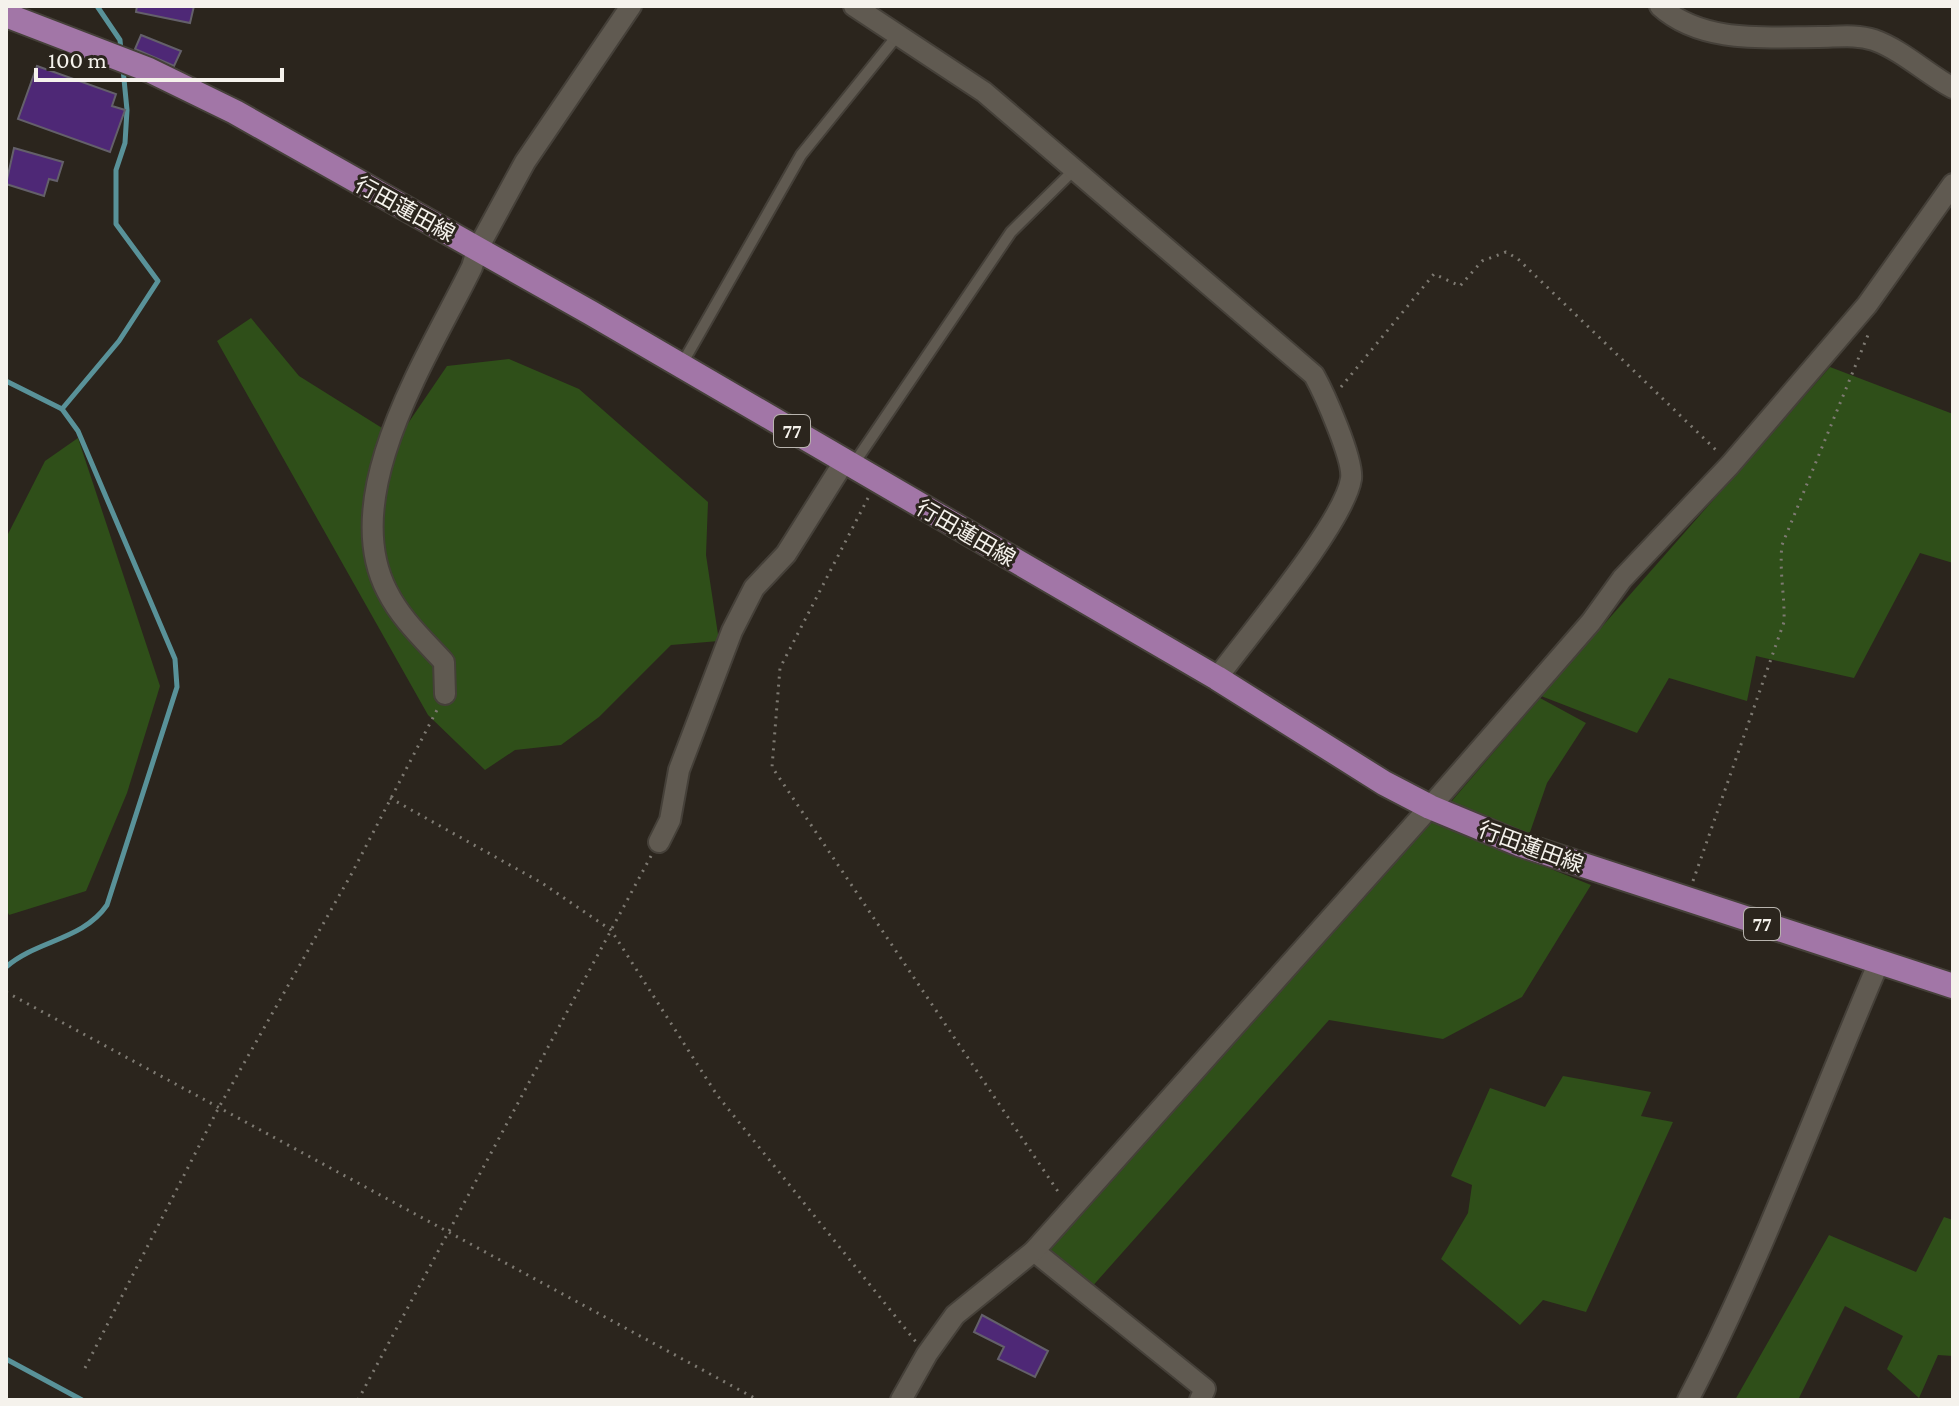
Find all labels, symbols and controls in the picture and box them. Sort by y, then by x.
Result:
scale bar [36,32,282,82]
text: 100 m [48,46,107,73]
street label: 行田蓮田線 [351,171,459,247]
road number: 77 [774,415,810,447]
street label: 行田蓮田線 [912,495,1020,571]
street label: 行田蓮田線 [1475,816,1587,878]
road number: 77 [1744,908,1780,940]

